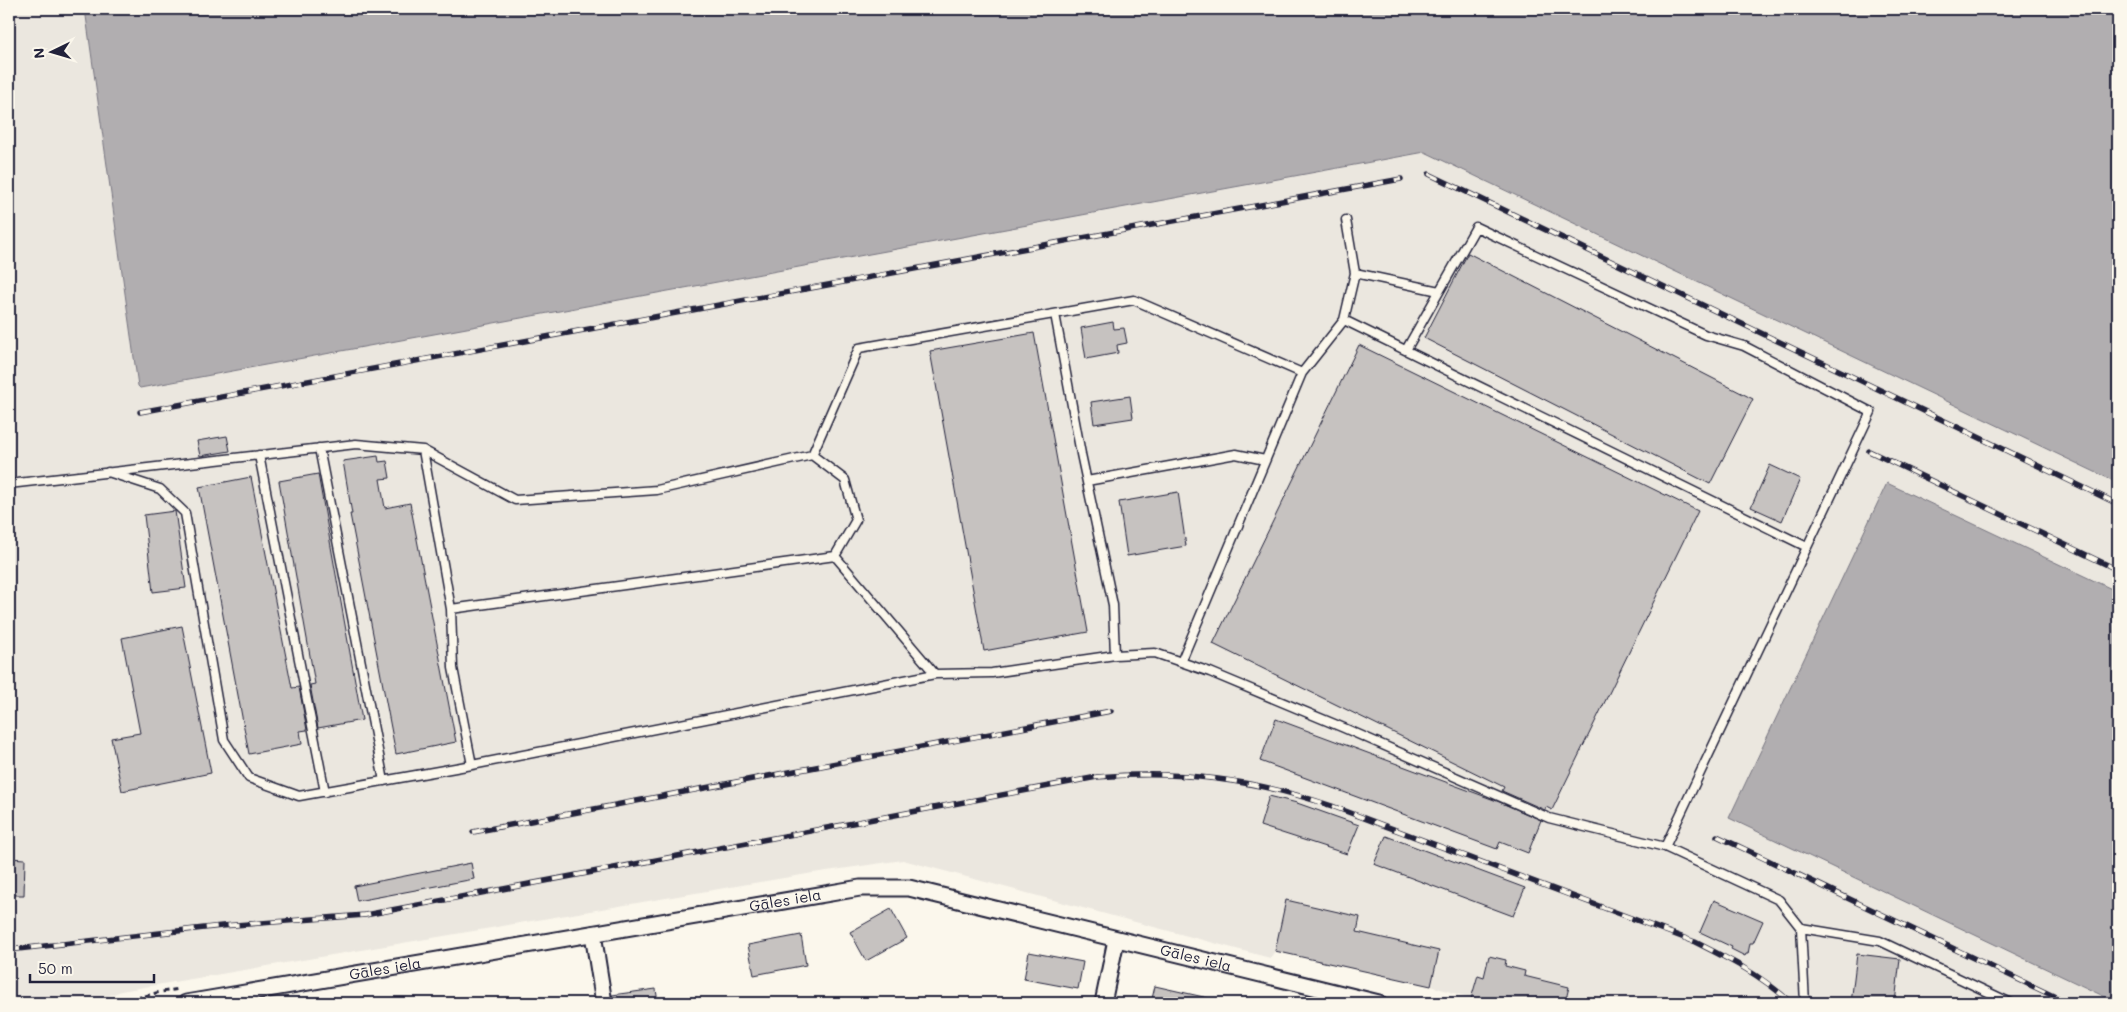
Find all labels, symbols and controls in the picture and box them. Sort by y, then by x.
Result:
north arrow [28,28,78,78]
text: N [29,47,48,59]
street label: Gāles iela [748,884,823,916]
street label: Gāles iela [1158,939,1234,976]
scale bar [30,952,154,984]
street label: Gāles iela [347,952,422,984]
text: 50 m [38,958,73,978]

